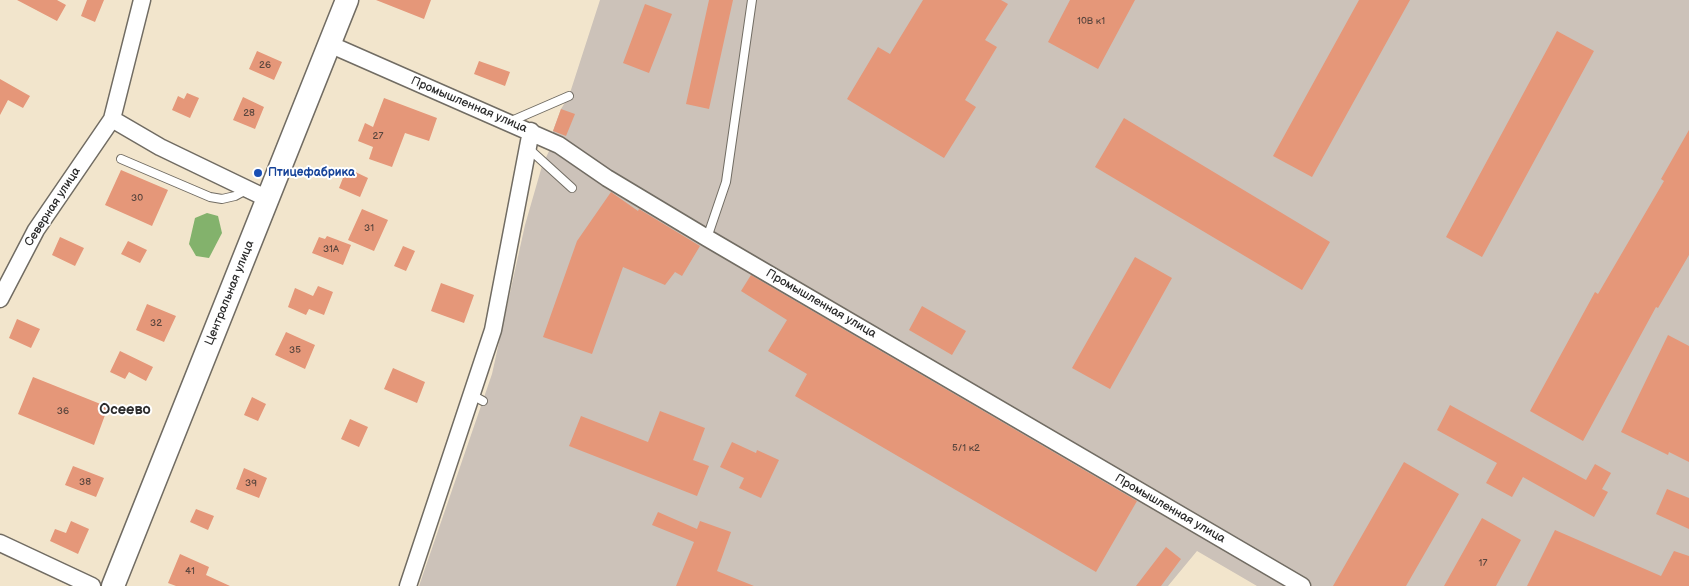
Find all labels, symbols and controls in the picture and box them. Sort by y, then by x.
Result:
house number: 10В к1 [1077,15,1105,27]
house number: 26 [259,59,271,71]
street label: Промышленная улица [409,74,529,136]
house number: 28 [243,107,255,119]
house number: 27 [373,130,383,142]
street label: Северная улица [22,165,84,249]
place label: Птицефабрика [268,166,355,180]
marker: Птицефабрика [252,167,264,179]
house number: 30 [131,192,143,204]
house number: 31 [364,222,374,234]
street label: Центральная улица [202,238,258,348]
house number: 31А [323,243,339,255]
street label: Промышленная улица [763,266,879,342]
house number: 32 [150,317,162,329]
house number: 35 [289,344,301,356]
district label: Осеево [99,401,151,419]
house number: 36 [57,405,69,417]
house number: 5/1 к2 [952,442,980,454]
street label: Промышленная улица [1112,471,1228,547]
house number: 38 [79,476,91,488]
house number: 39 [245,477,257,489]
house number: 17 [1479,557,1487,569]
house number: 41 [185,565,195,577]

